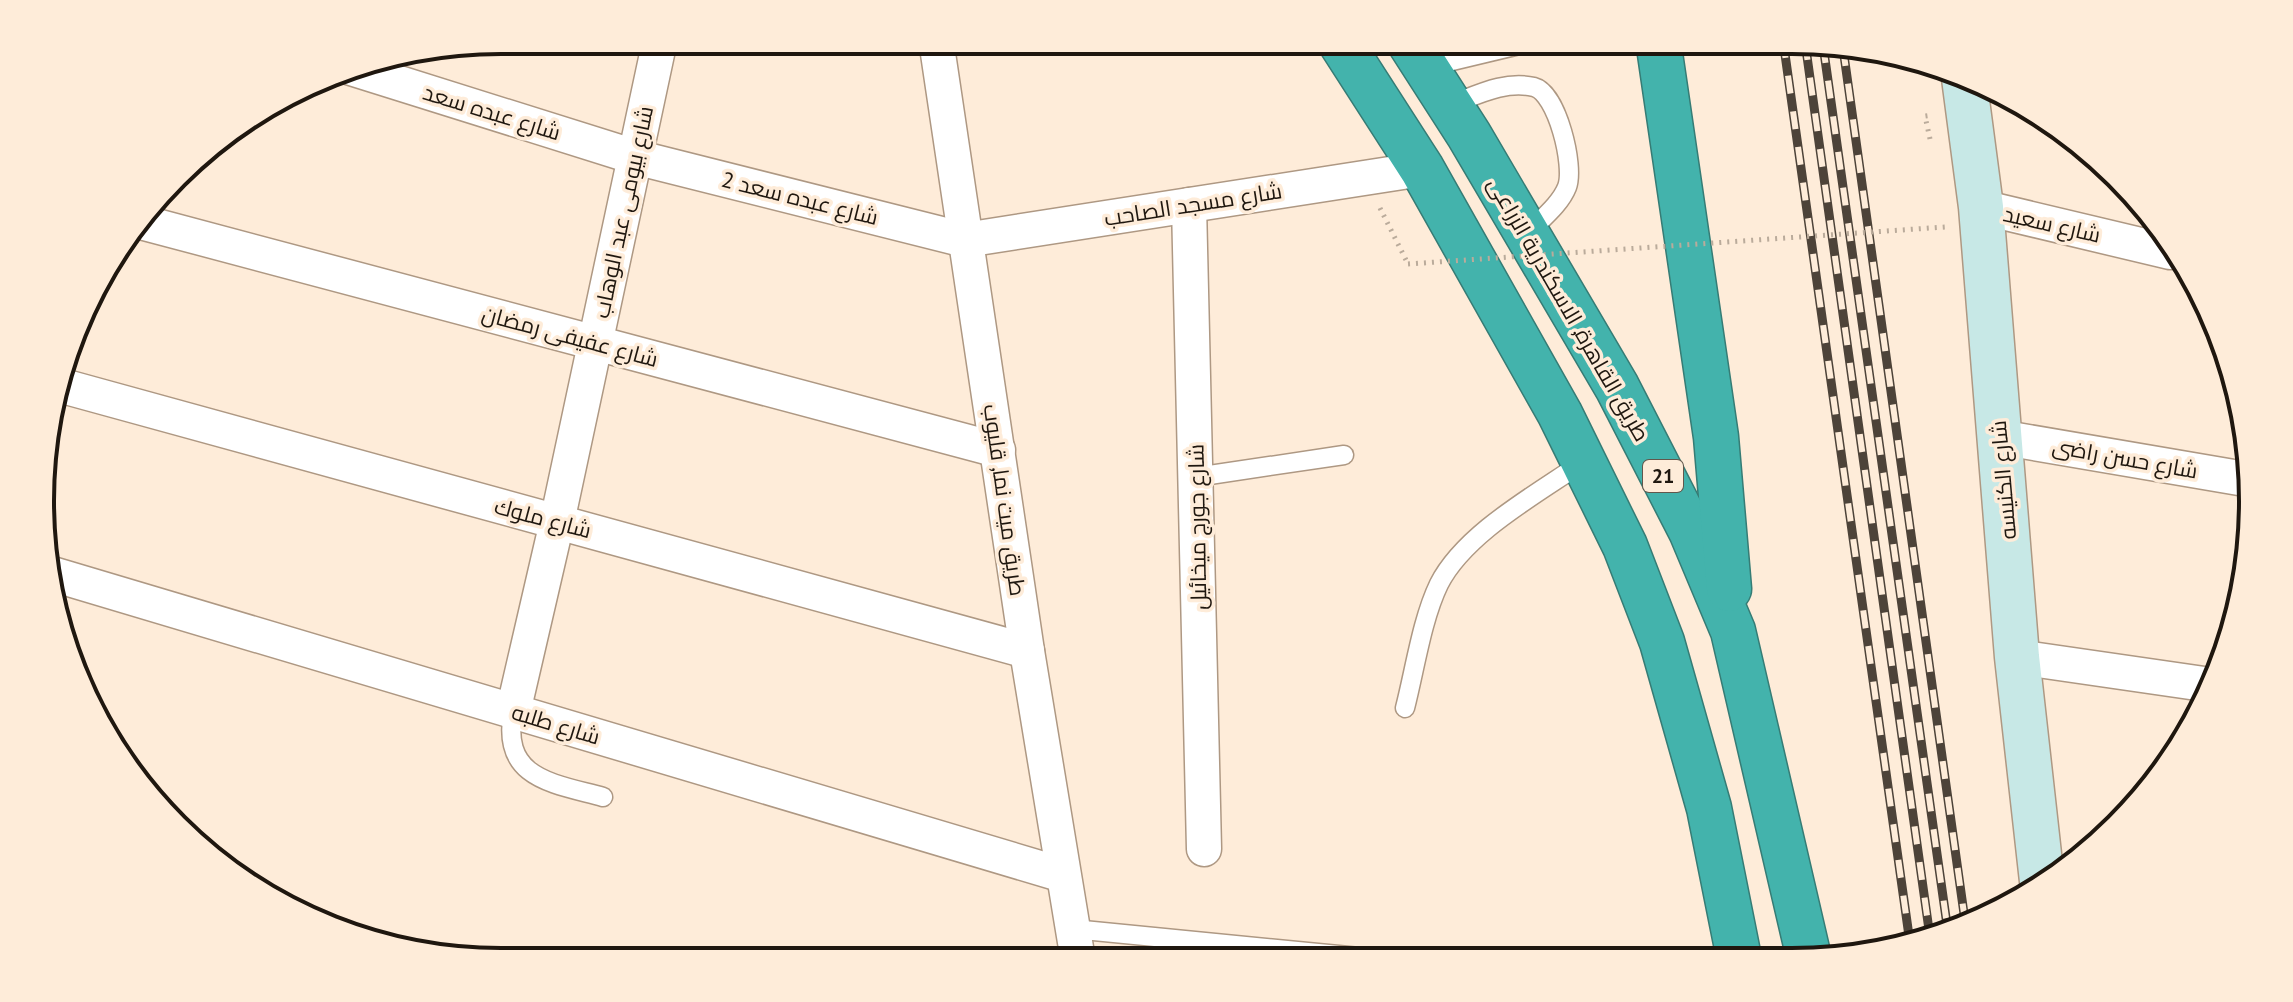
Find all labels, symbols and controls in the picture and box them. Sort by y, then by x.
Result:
street label: شارع عبده سعد [420,78,564,147]
street label: شارع بيومى عبد الوهاب [587,103,660,321]
street label: شارع عبده سعد 2 [719,165,881,232]
street label: طريق القاهرة, الاسكندرية الزراعى [1482,172,1656,446]
street label: شارع مسجد الصاحب [1102,176,1284,233]
street label: شارع سعيد [2000,199,2103,250]
street label: شارع عفيفى رمضان [479,299,661,374]
street label: طريق ميت نما, قليوب [978,402,1032,598]
street label: شارع الكنيسه [1984,419,2023,541]
street label: شارع حسن راضى [2050,431,2200,486]
street label: شارع جورج ميخائيل [1182,444,1213,610]
road number: 21 [1643,460,1683,492]
street label: شارع ملوك [491,492,595,545]
street label: شارع طلبه [508,697,604,752]

